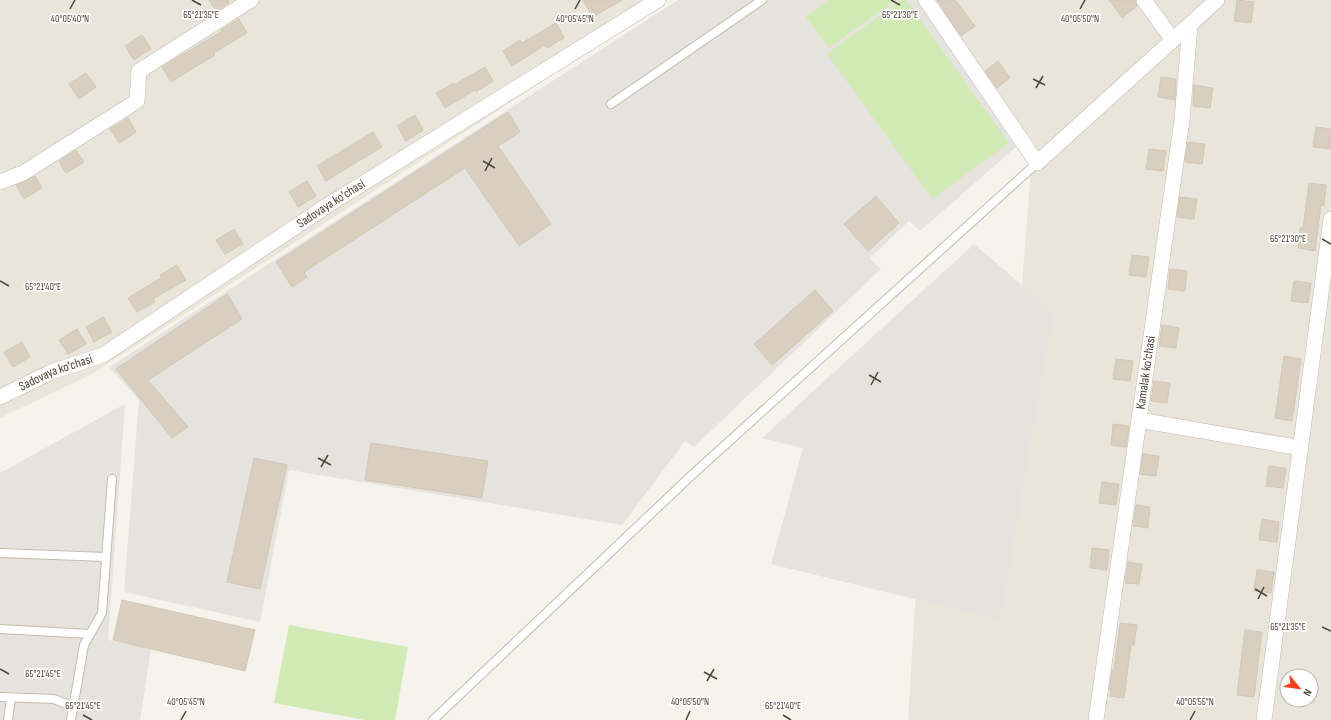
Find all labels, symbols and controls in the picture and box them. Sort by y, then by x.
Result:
text: 65°21'35"E [183,9,219,21]
text: 65°21'30"E [882,9,918,21]
text: 40°05'40"N [51,13,89,25]
text: 40°05'45"N [556,13,594,25]
text: 40°05'50"N [1061,13,1099,25]
street label: Sadovaya ko'chasi [294,176,368,232]
text: 65°21'30"E [1270,233,1306,245]
text: 65°21'40"E [25,281,61,293]
street label: Kamalak ko'chasi [1133,335,1159,410]
street label: Sadovaya ko'chasi [16,351,95,395]
text: 65°21'35"E [1270,621,1306,633]
text: 65°21'45"E [25,668,61,680]
north arrow [1279,668,1319,708]
text: N [1300,687,1314,698]
text: 40°05'45"N [167,696,205,708]
text: 40°05'50"N [671,696,709,708]
text: 40°05'55"N [1176,696,1214,708]
text: 65°21'45"E [65,700,101,712]
text: 65°21'40"E [765,700,801,712]

